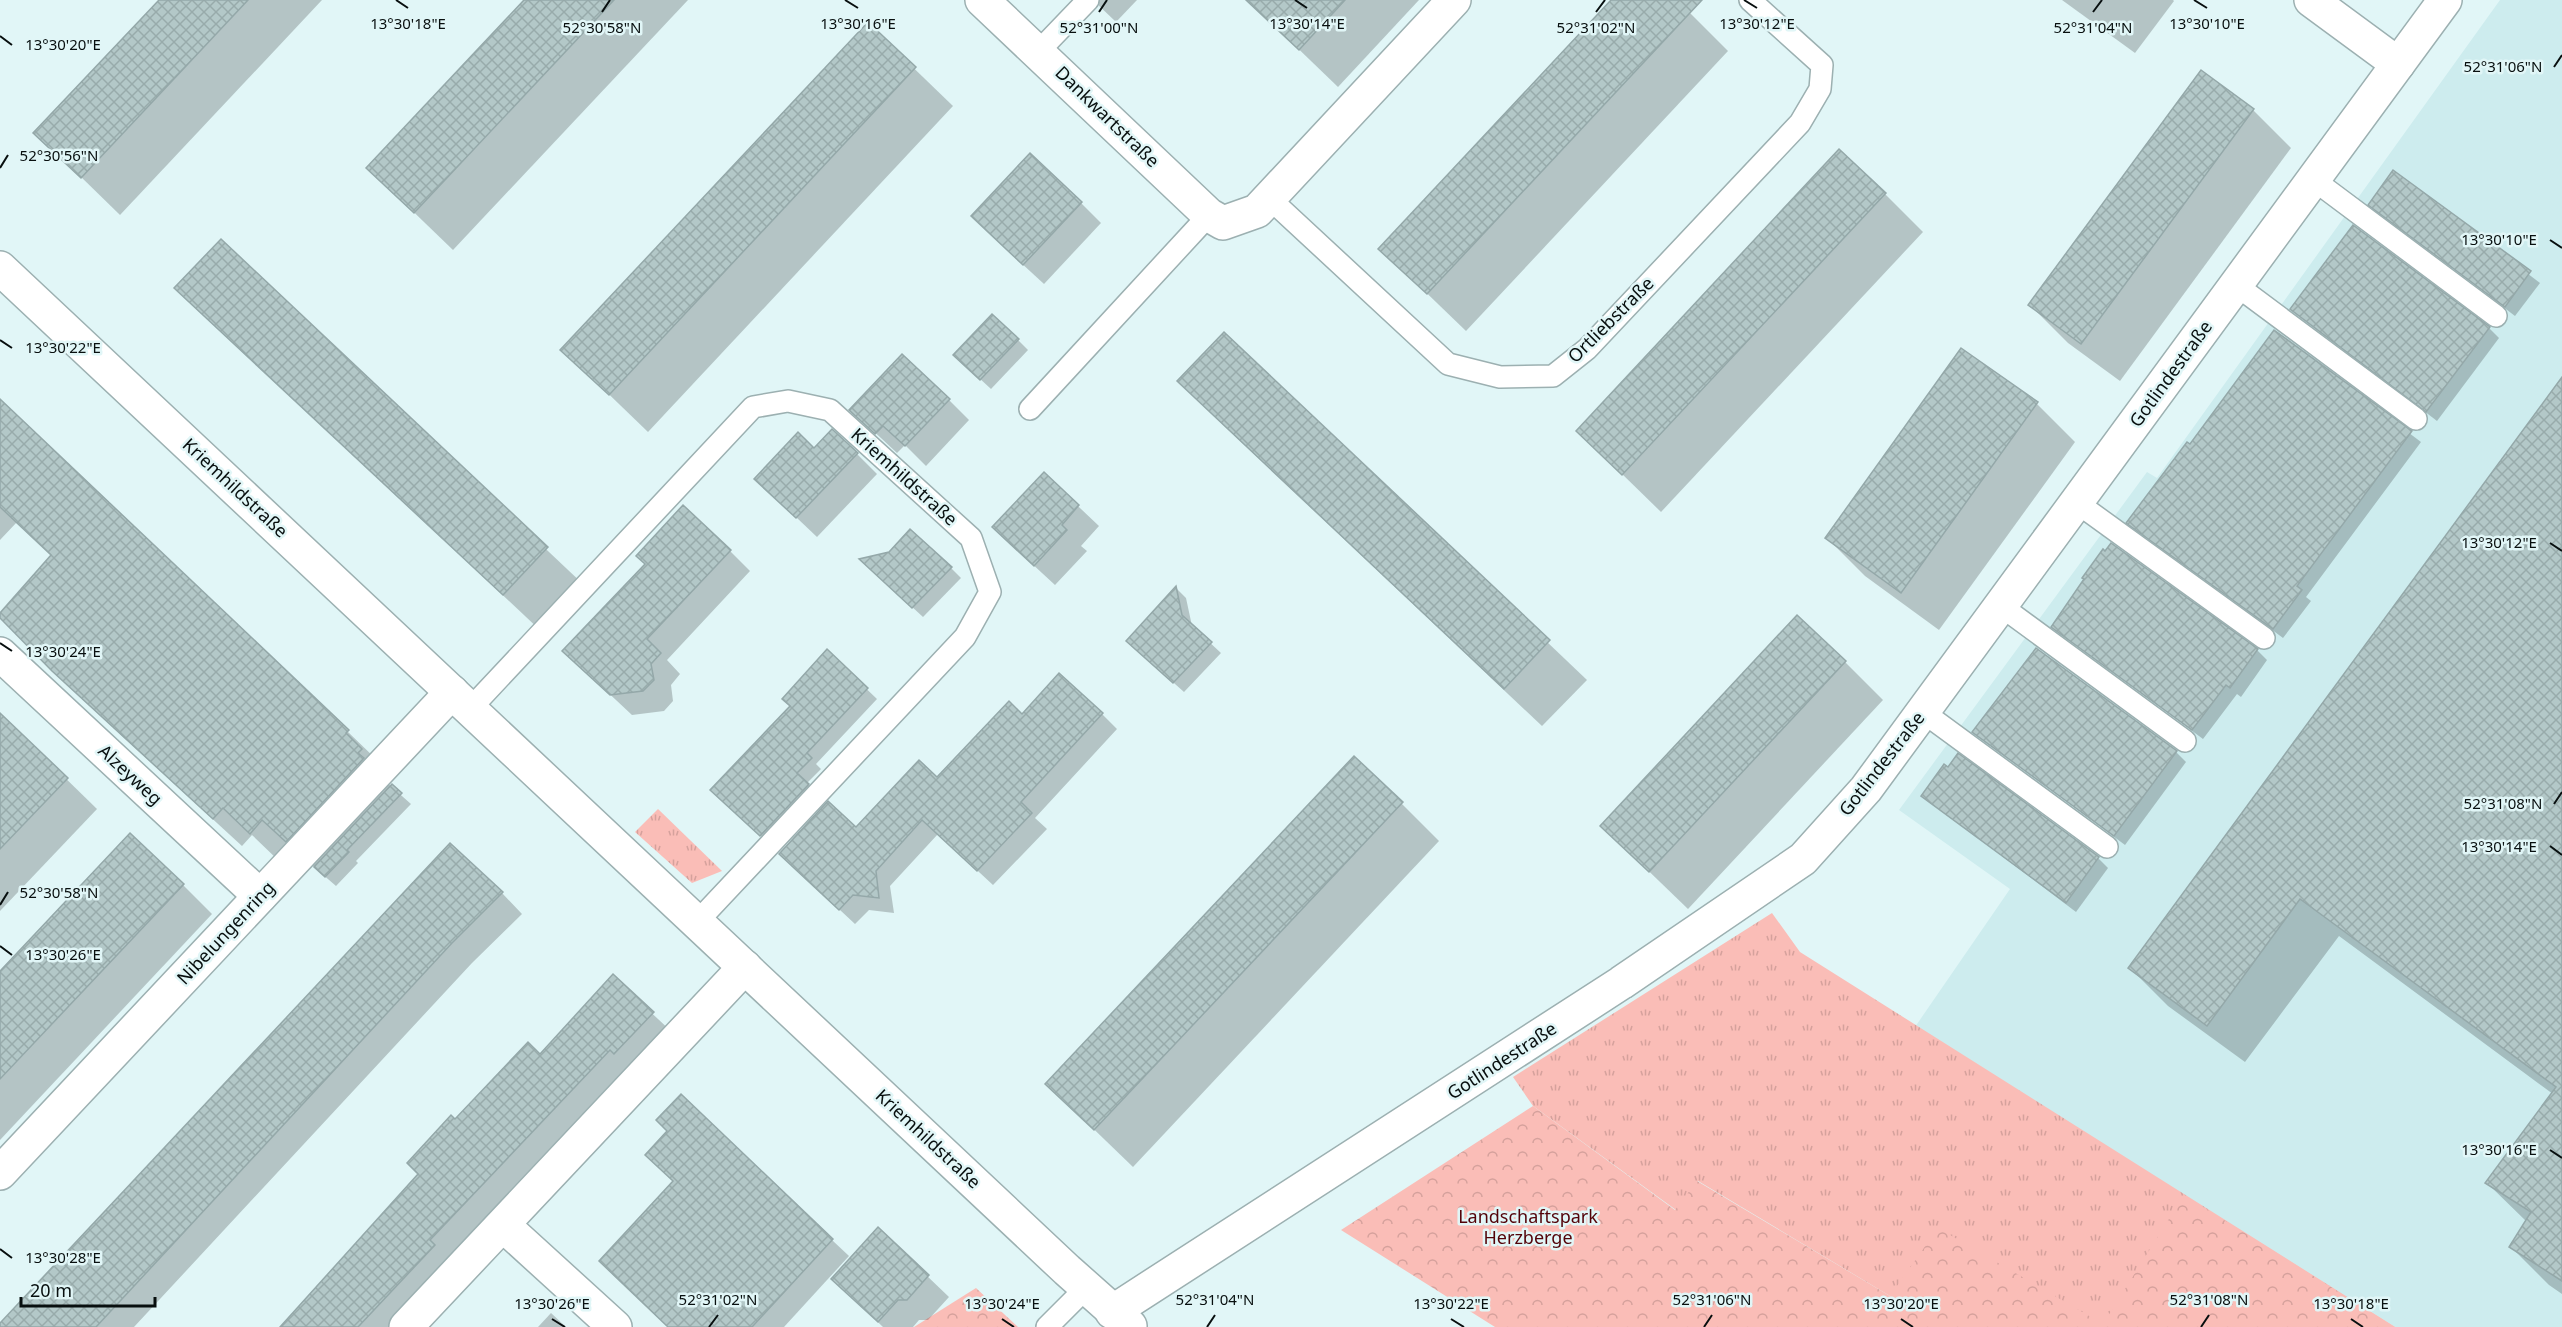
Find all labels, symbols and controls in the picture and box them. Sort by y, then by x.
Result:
text: 13°30'18"E [370,13,446,33]
text: 13°30'16"E [820,13,896,33]
text: 13°30'14"E [1269,13,1345,33]
text: 13°30'12"E [1719,13,1795,33]
text: 13°30'10"E [2169,13,2245,33]
text: 52°30'58"N [563,17,641,37]
text: 52°31'00"N [1060,17,1138,37]
text: 52°31'02"N [1557,17,1635,37]
text: 52°31'04"N [2054,17,2132,37]
text: 13°30'20"E [25,34,101,54]
text: 52°31'06"N [2464,56,2542,76]
street label: Dankwartstraße [1050,60,1165,172]
text: 52°30'56"N [20,145,98,165]
text: 13°30'10"E [2461,229,2537,249]
street label: Ortliebstraße [1562,271,1658,367]
street label: Gotlindestraße [2123,315,2217,431]
text: 13°30'22"E [25,337,101,357]
street label: Kriemhildstraße [846,422,963,531]
street label: Kriemhildstraße [178,432,293,542]
text: 13°30'12"E [2461,532,2537,552]
text: 13°30'24"E [25,641,101,661]
street label: Gotlindestraße [1833,706,1929,820]
street label: Alzeyweg [94,739,168,810]
text: 52°31'08"N [2464,793,2542,813]
text: 13°30'14"E [2461,836,2537,856]
street label: Nibelungenring [171,875,279,989]
text: 52°30'58"N [20,882,98,902]
text: 13°30'26"E [25,944,101,964]
street label: Gotlindestraße [1442,1016,1561,1105]
street label: Kriemhildstraße [871,1083,986,1193]
text: 13°30'16"E [2461,1139,2537,1159]
park label: Landschaftspark Herzberge [1458,1204,1598,1249]
text: 13°30'28"E [25,1247,101,1267]
scale bar [21,1270,154,1308]
text: 20 m [30,1278,72,1302]
text: 52°31'02"N [679,1289,757,1309]
text: 52°31'04"N [1176,1289,1254,1309]
text: 52°31'06"N [1673,1289,1751,1309]
text: 52°31'08"N [2170,1289,2248,1309]
text: 13°30'26"E [514,1293,590,1313]
text: 13°30'24"E [964,1293,1040,1313]
text: 13°30'22"E [1413,1293,1489,1313]
text: 13°30'20"E [1863,1293,1939,1313]
text: 13°30'18"E [2313,1293,2389,1313]

